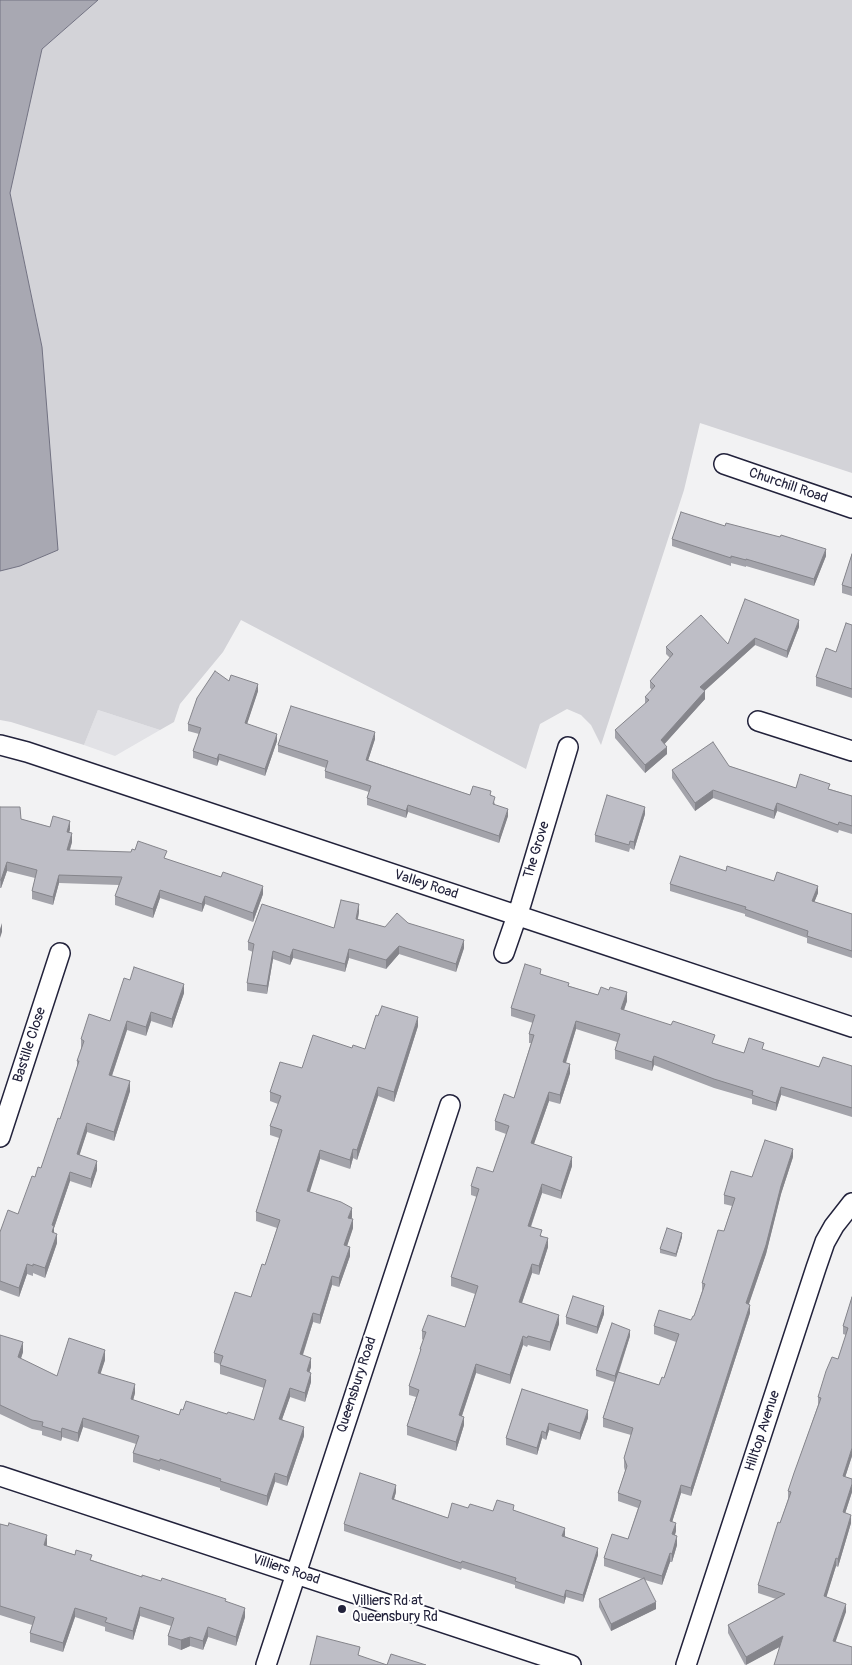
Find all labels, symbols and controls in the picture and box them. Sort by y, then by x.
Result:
street label: Churchill Road [746,465,830,507]
street label: The Grove [520,819,554,881]
street label: Valley Road [392,867,460,903]
street label: Bastille Close [10,1005,50,1085]
street label: Queensbury Road [334,1335,380,1435]
street label: Hilltop Avenue [742,1388,784,1474]
street label: Villiers Road [250,1551,322,1589]
place label: Villiers Rd at Queensbury Rd [352,1593,438,1625]
marker: Villiers Rd at Queensbury Rd [336,1603,348,1615]

